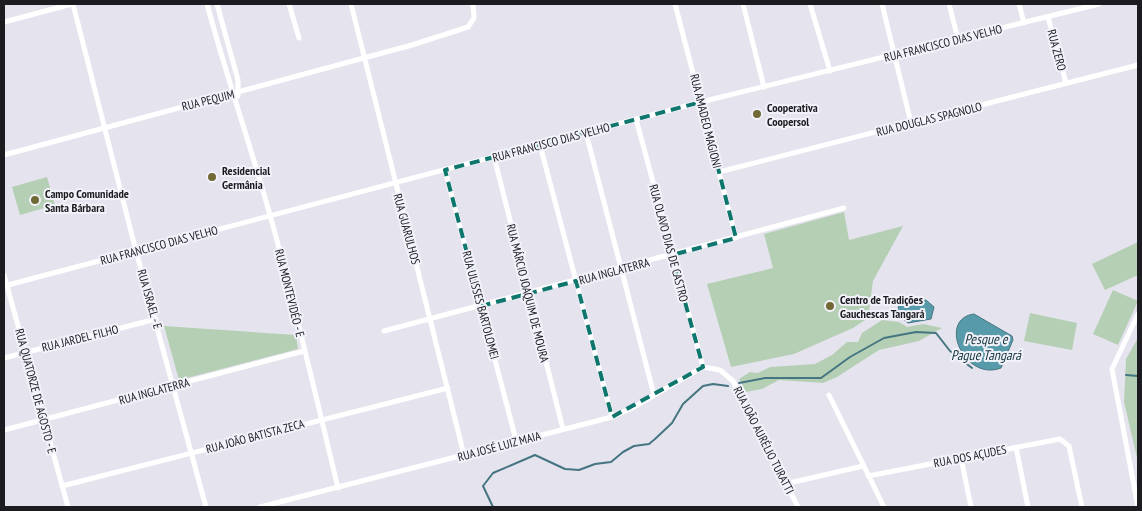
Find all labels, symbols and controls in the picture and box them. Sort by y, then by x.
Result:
street label: RUA FRANCISCO DIAS VELHO [882,21,1004,65]
street label: RUA ZERO [1044,28,1070,73]
street label: RUA AMADEO MAGIONI [687,72,725,170]
street label: RUA PEQUIM [180,86,236,114]
street label: RUA DOUGLAS SPAGNOLO [875,99,984,139]
place label: Cooperativa Coopersol [767,100,818,129]
marker: Cooperativa Coopersol [751,108,763,120]
street label: RUA FRANCISCO DIAS VELHO [491,119,612,165]
place label: Residencial Germânia [222,163,270,192]
marker: Residencial Germânia [206,171,218,183]
street label: RUA OLAVO DIAS DE CASTRO [646,183,692,304]
place label: Campo Comunidade Santa Bárbara [45,186,129,215]
street label: RUA GUARULHOS [390,192,424,266]
marker: Campo Comunidade Santa Bárbara [29,194,41,206]
street label: RUA FRANCISCO DIAS VELHO [99,222,220,268]
street label: RUA MÁRCIO JOAQUIM DE MOURA [504,222,553,364]
street label: RUA MONTEVIDÉO - E [272,247,308,339]
street label: RUA ULISSES BARTOLOMEI [459,249,503,361]
street label: RUA INGLATERRA [577,254,651,288]
street label: RUA ISRAEL - E [134,267,166,331]
place label: Centro de Tradições Gauchescas Tangará [840,292,925,321]
marker: Centro de Tradições Gauchescas Tangará [824,300,836,312]
street label: RUA JARDEL FILHO [40,321,120,355]
street label: RUA QUATORZE DE AGOSTO - E [12,327,60,455]
water label: Pesque e Pague Tangará [951,330,1022,364]
street label: RUA INGLATERRA [117,374,191,408]
street label: RUA JOÃO AURÉLIO TURATTI [730,384,798,496]
street label: RUA JOÃO BATISTA ZECA [204,416,306,456]
street label: RUA JOSÉ LUIZ MAIA [456,428,543,464]
street label: RUA DOS AÇUDES [932,442,1008,470]

